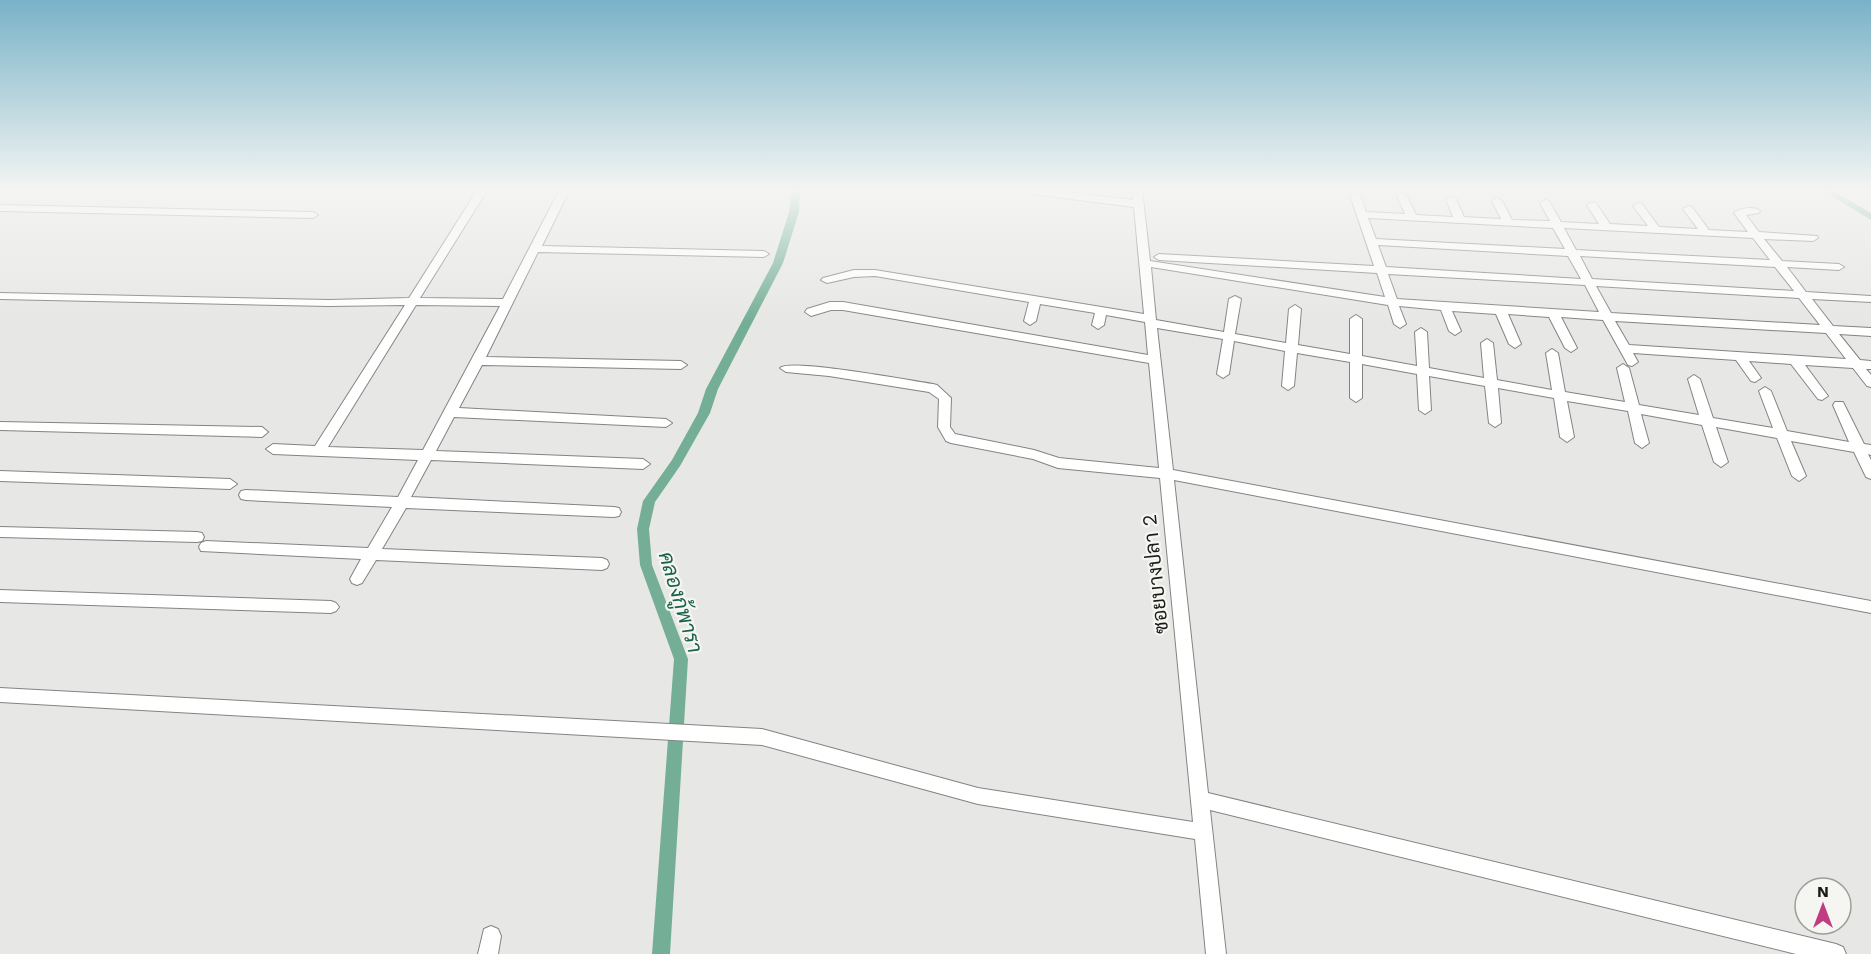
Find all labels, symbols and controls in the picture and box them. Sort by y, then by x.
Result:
street label: ซอยบางปลา 2 [1137,513,1173,635]
water label: คลองกู้พารา [651,548,708,656]
north arrow [1793,876,1853,936]
text: N [1817,882,1829,901]

